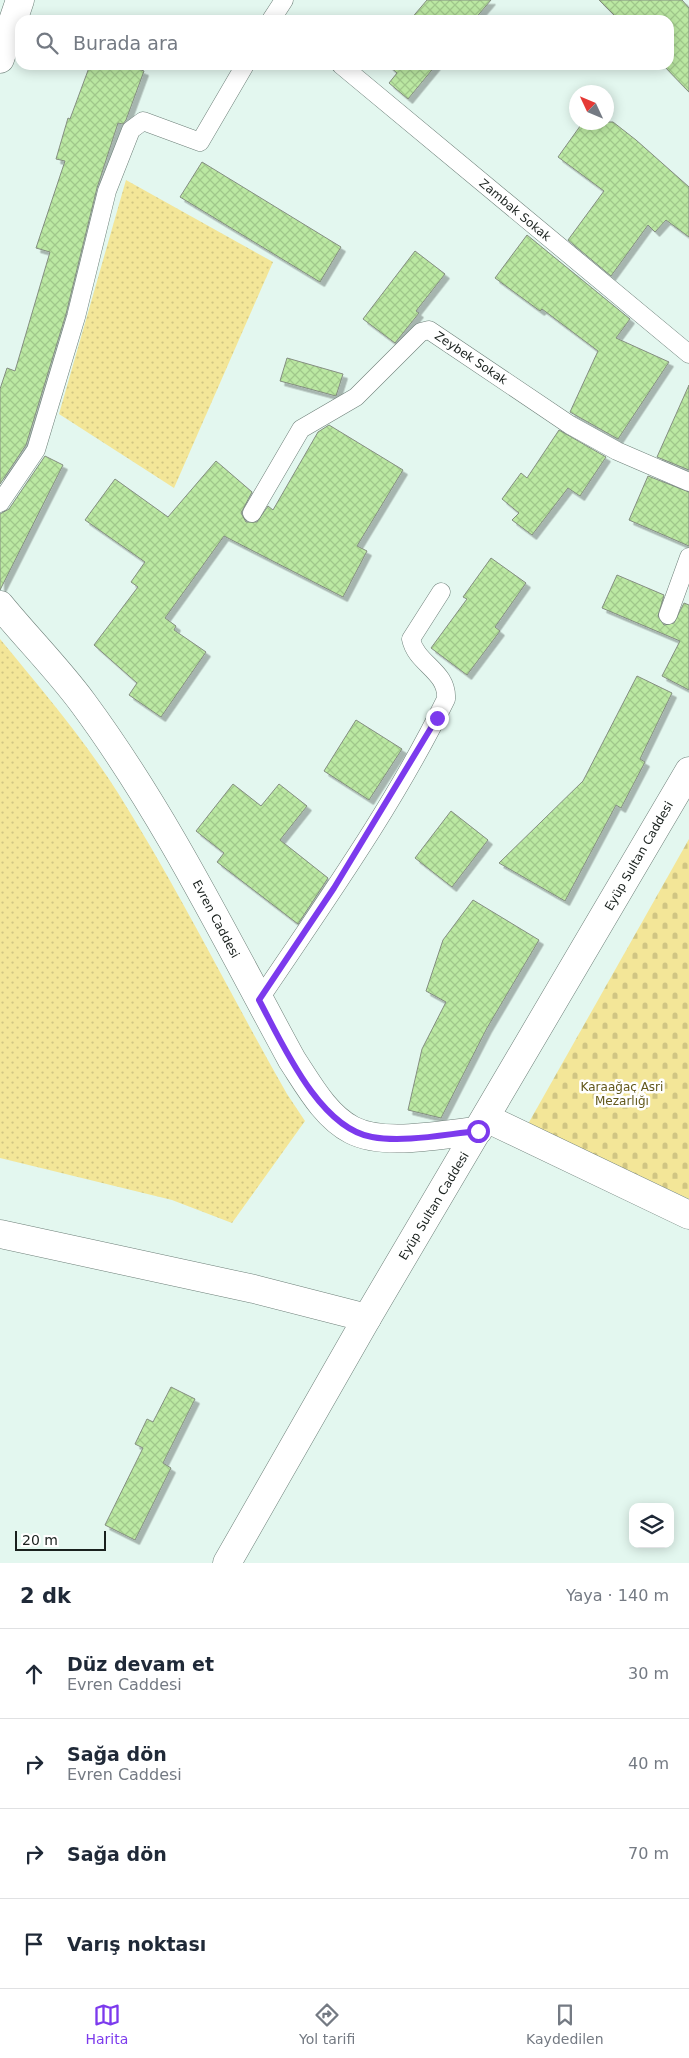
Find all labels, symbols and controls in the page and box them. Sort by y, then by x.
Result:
search box [15,15,674,70]
icon: search [33,29,61,57]
text: Burada ara [73,32,178,54]
north arrow [569,85,614,130]
street label: Zambak Sokak [476,176,554,244]
street label: Zeybek Sokak [432,329,510,387]
route end [426,707,449,730]
street label: Eyüp Sultan Caddesi [602,799,676,913]
street label: Evren Caddesi [190,878,242,960]
park label: Karaağaç Asri Mezarlığı [581,1080,663,1108]
route start [467,1120,490,1143]
street label: Eyüp Sultan Caddesi [396,1149,472,1263]
map controls [629,1503,674,1548]
button: layers [629,1503,674,1548]
scale bar [15,1528,106,1551]
text: 20 m [22,1532,58,1548]
text: 2 dk [20,1584,71,1608]
text: Yaya · 140 m [566,1586,669,1605]
text: Düz devam et [67,1653,214,1675]
icon: ahead [20,1660,48,1688]
text: 30 m [628,1664,669,1683]
text: Evren Caddesi [67,1675,182,1694]
text: Sağa dön [67,1743,167,1765]
icon: right [20,1750,48,1778]
text: 40 m [628,1754,669,1773]
text: Evren Caddesi [67,1765,182,1784]
icon: right [20,1840,48,1868]
text: Sağa dön [67,1843,167,1865]
text: 70 m [628,1844,669,1863]
icon: arrive [20,1930,48,1958]
text: Varış noktası [67,1933,206,1955]
tab: Harita [85,2001,128,2047]
tab: Yol tarifi [299,2001,355,2047]
tab: Kaydedilen [526,2001,604,2047]

